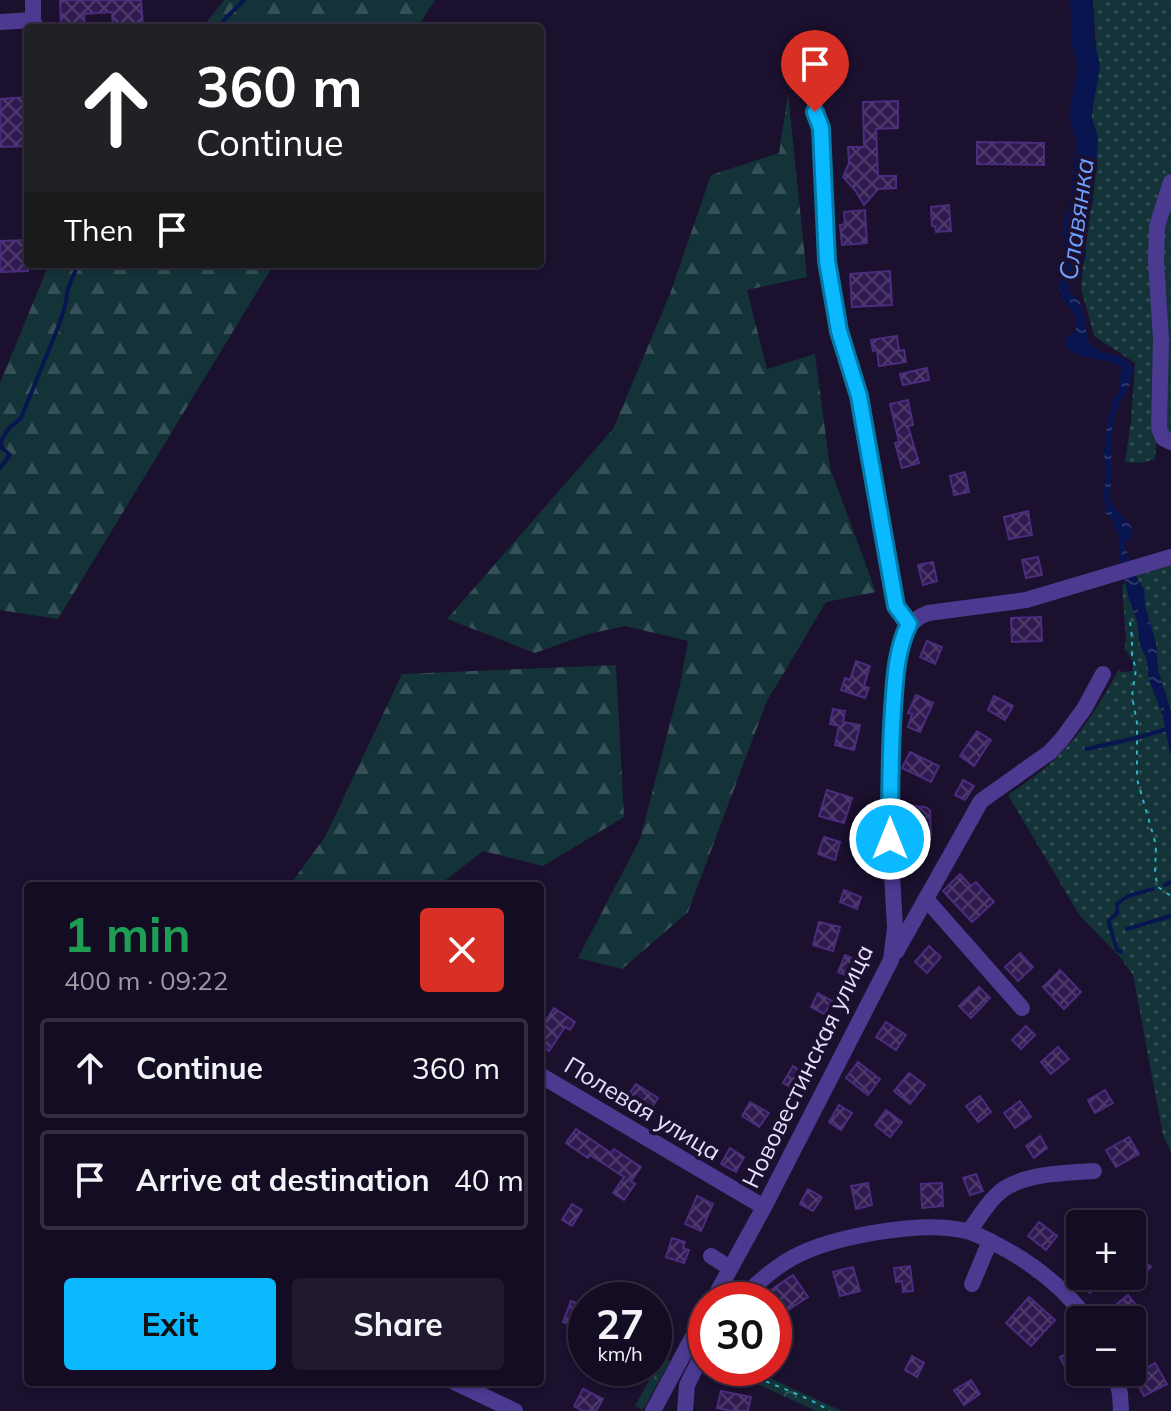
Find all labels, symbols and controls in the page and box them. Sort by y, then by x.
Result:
pin [781,30,849,112]
icon: arrive [793,42,837,86]
text: 360 m [196,51,363,121]
icon: ahead [64,56,168,160]
text: Continue [196,120,344,165]
water label: Славянка [1051,156,1101,282]
icon: arrive [150,208,194,252]
text: Then [64,211,134,249]
position arrow [848,797,932,881]
text: 1 min [64,904,191,964]
button: close [420,908,504,992]
street label: Нововестинская улица [735,939,879,1193]
text: 400 m · 09:22 [64,964,228,997]
icon: ahead [68,1046,112,1090]
text: Continue [136,1049,263,1087]
text: 360 m [412,1049,500,1087]
street label: Полевая улица [559,1050,727,1166]
icon: arrive [68,1158,112,1202]
text: Arrive at destination [136,1161,430,1199]
text: 40 m [454,1161,524,1199]
map controls [1066,1210,1146,1386]
button: + [1066,1210,1146,1290]
button: Exit [64,1278,276,1370]
button: Share [292,1278,504,1370]
speed limit sign: 30 [688,1282,792,1386]
text: 27 [596,1299,644,1349]
button: − [1066,1306,1146,1386]
text: km/h [597,1341,643,1366]

